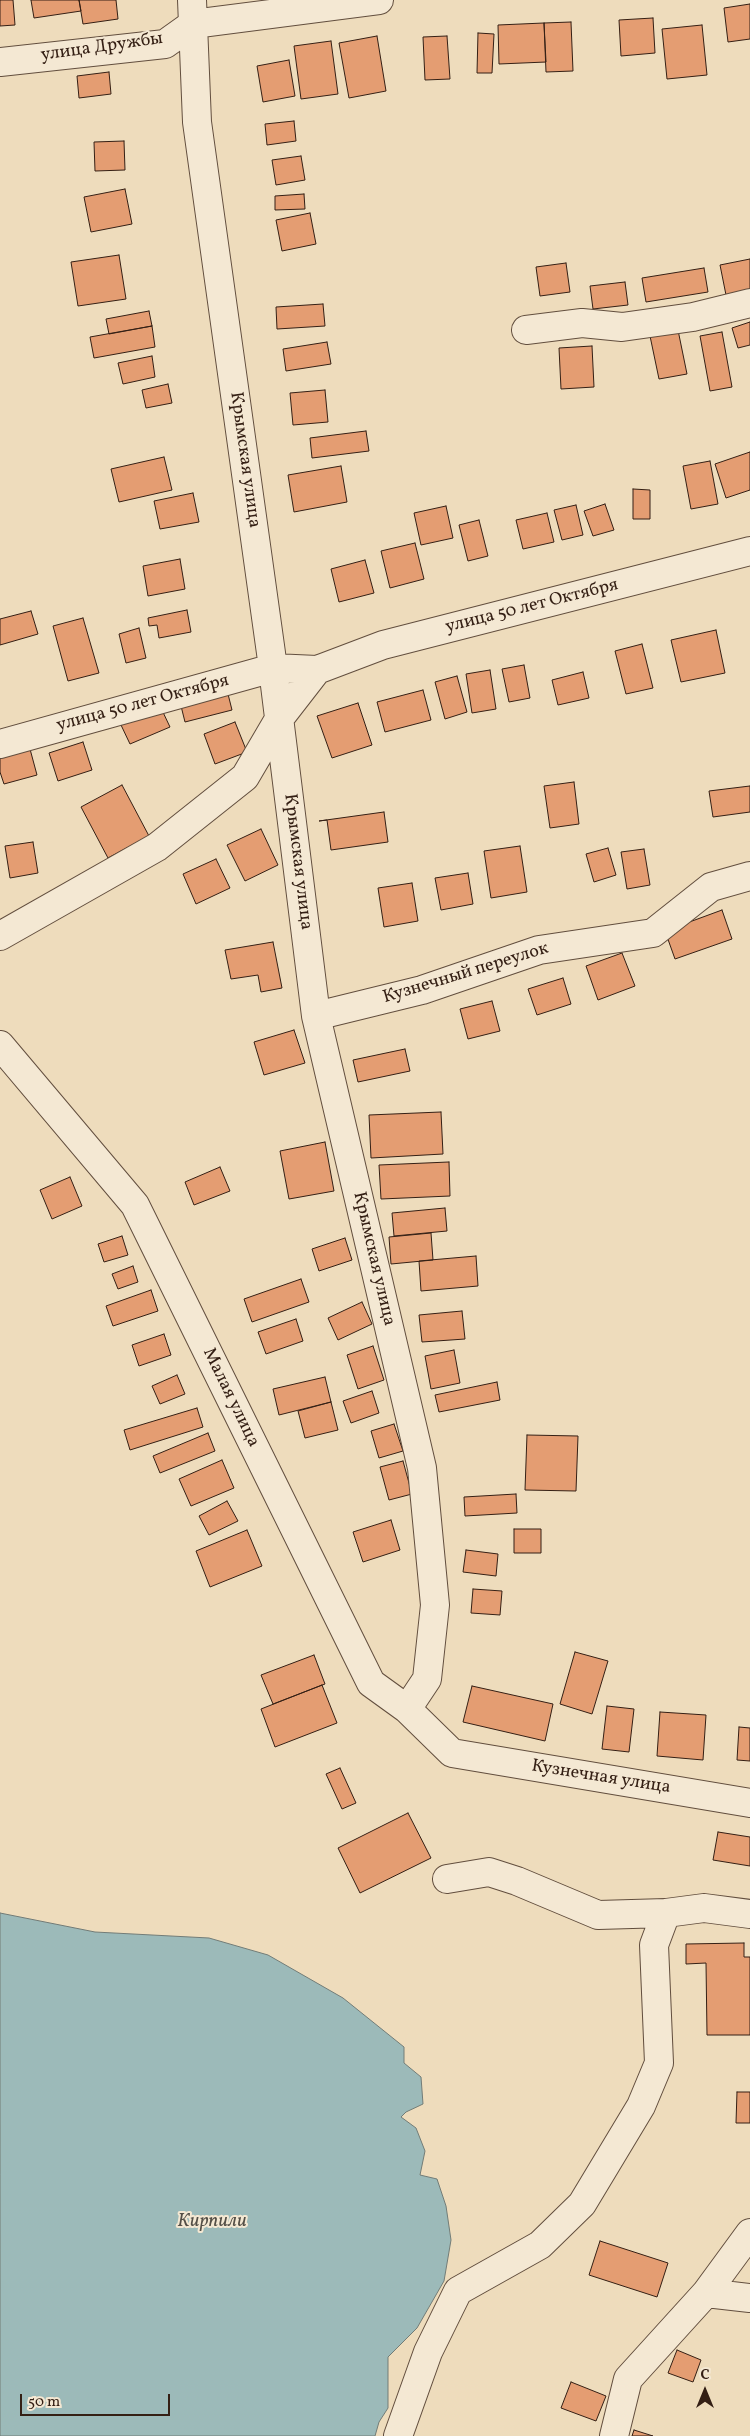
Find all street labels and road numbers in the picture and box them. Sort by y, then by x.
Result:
street label: улица Дружбы [40,29,164,67]
street label: Крымская улица [224,391,264,529]
street label: улица 50 лет Октября [443,575,621,639]
street label: улица 50 лет Октября [54,671,232,737]
street label: Крымская улица [278,793,316,931]
street label: Кузнечный переулок [381,939,551,1009]
street label: Крымская улица [347,1190,399,1328]
street label: Малая улица [197,1345,263,1451]
street label: Кузнечная улица [530,1756,672,1800]

